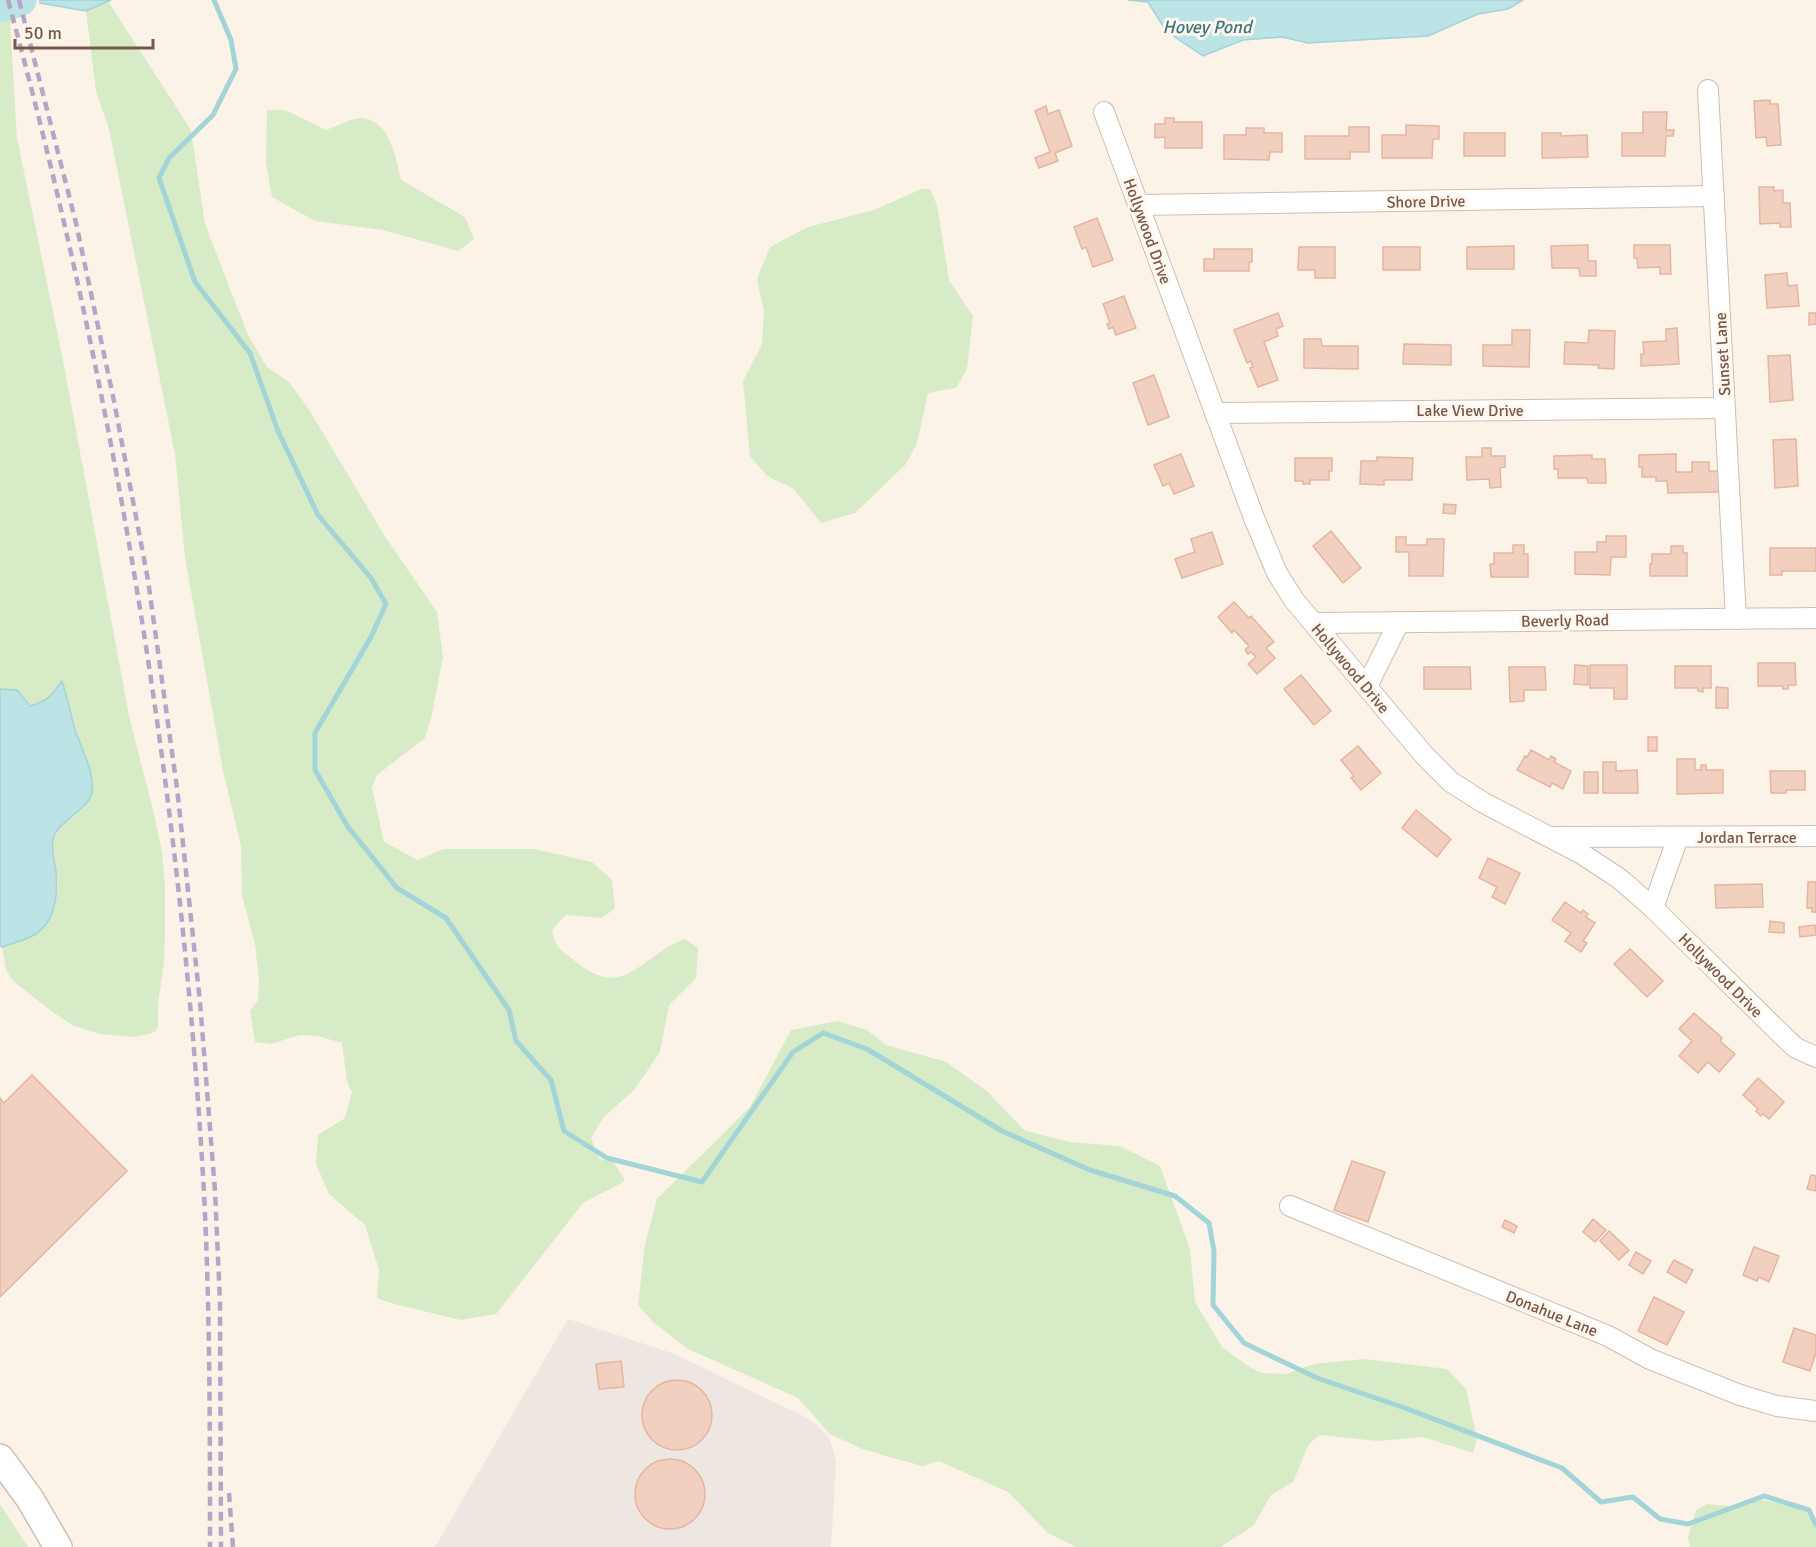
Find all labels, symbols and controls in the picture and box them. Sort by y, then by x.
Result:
scale bar [15,12,153,50]
water label: Hovey Pond [1163,16,1254,38]
text: 50 m [24,22,62,44]
street label: Hollywood Drive [1119,176,1176,287]
street label: Shore Drive [1386,191,1466,213]
street label: Sunset Lane [1711,312,1735,396]
street label: Lake View Drive [1416,401,1524,421]
street label: Beverly Road [1521,610,1609,632]
street label: Hollywood Drive [1307,620,1394,718]
street label: Jordan Terrace [1697,828,1797,848]
street label: Hollywood Drive [1674,929,1767,1022]
street label: Donahue Lane [1503,1286,1601,1341]

